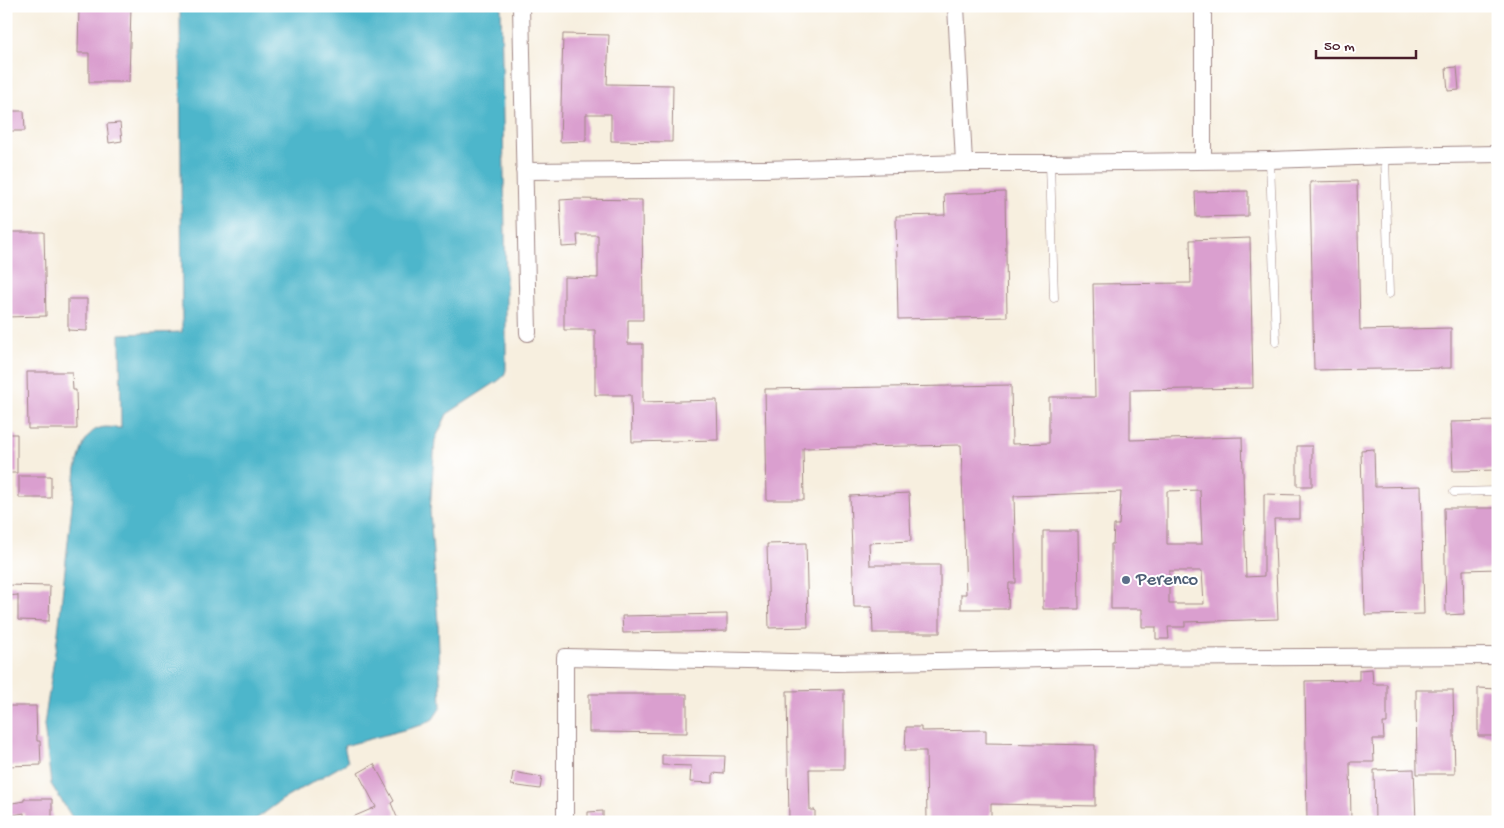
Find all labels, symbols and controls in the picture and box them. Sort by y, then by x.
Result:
scale bar [1316,28,1416,60]
text: 50 m [1324,38,1355,56]
place label: Perenco [1135,569,1198,592]
marker: Perenco [1120,574,1132,586]

